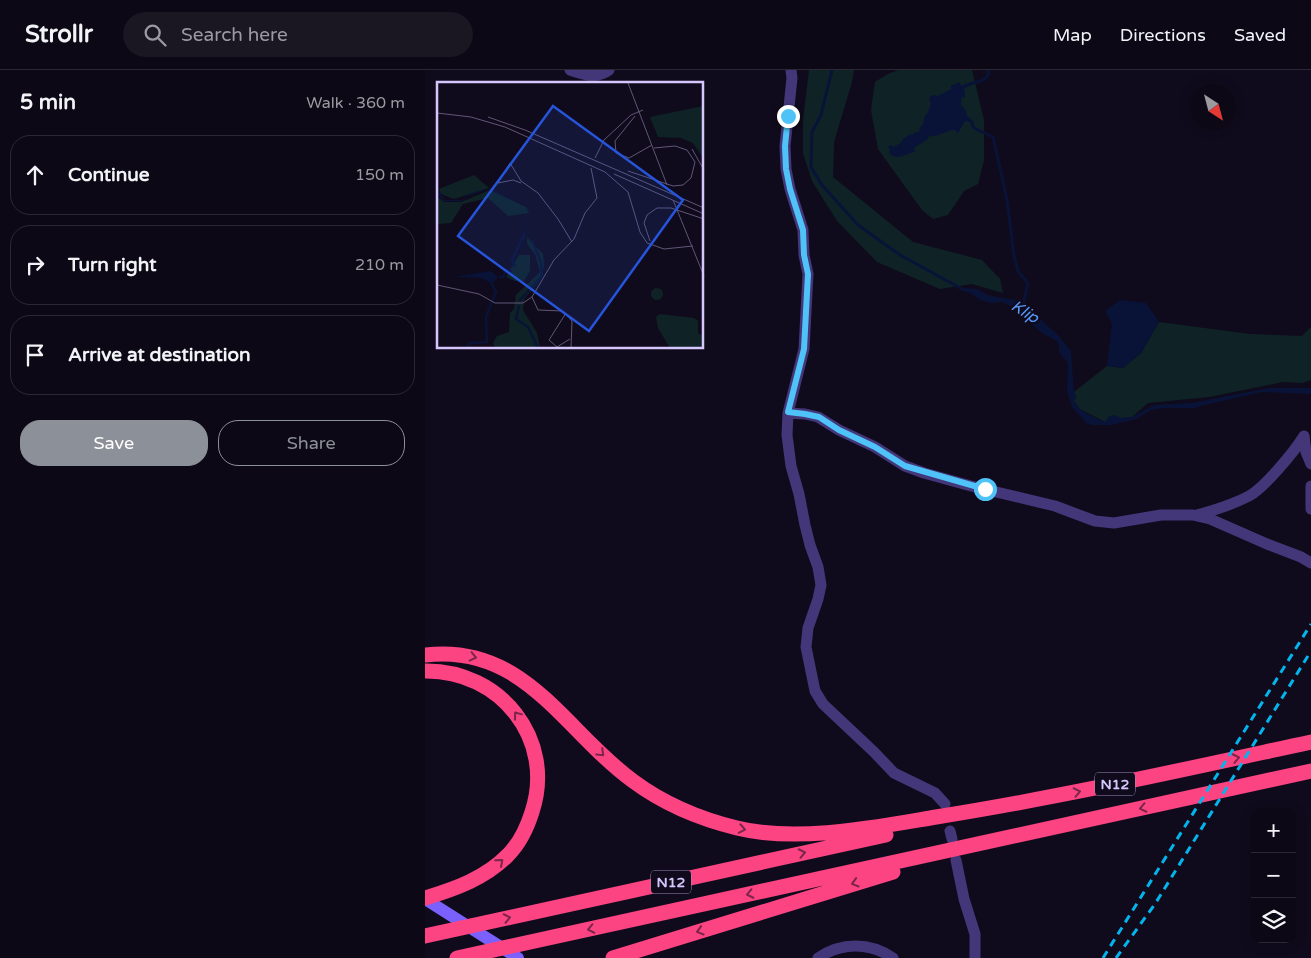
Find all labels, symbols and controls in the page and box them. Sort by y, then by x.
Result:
search box [123,12,473,57]
text: Strollr [25,20,93,49]
icon: search [141,21,169,49]
text: Search here [181,24,288,46]
text: Map [1053,24,1092,46]
text: Directions [1120,24,1206,46]
text: Saved [1234,24,1286,46]
inset map [437,82,704,349]
north arrow [1191,85,1236,130]
text: 5 min [20,90,76,115]
text: Walk · 360 m [306,93,405,113]
route end [777,105,800,128]
icon: ahead [21,161,49,189]
text: Continue [68,164,150,186]
text: 150 m [355,165,404,185]
icon: right [21,251,49,279]
text: Turn right [68,254,156,276]
text: 210 m [355,255,404,275]
water label: Klip [1008,296,1043,328]
icon: arrive [21,341,49,369]
text: Arrive at destination [68,344,251,366]
button: Save [20,420,208,466]
button: Share [218,420,405,466]
route start [974,478,997,501]
one-way arrow [469,651,478,662]
one-way arrow [514,711,523,721]
one-way arrow [596,747,605,756]
one-way arrow [1232,753,1241,764]
road number: N12 [1095,772,1135,796]
one-way arrow [1072,787,1081,798]
one-way arrow [1138,802,1147,813]
map controls [1251,808,1296,943]
button: + [1251,808,1296,853]
one-way arrow [738,823,747,834]
one-way arrow [798,849,807,859]
button: − [1251,853,1296,898]
one-way arrow [494,859,503,868]
road number: N12 [651,870,691,894]
one-way arrow [852,878,860,888]
one-way arrow [746,888,755,899]
button: layers [1251,898,1296,943]
one-way arrow [502,913,511,924]
one-way arrow [587,923,596,933]
one-way arrow [697,926,705,936]

